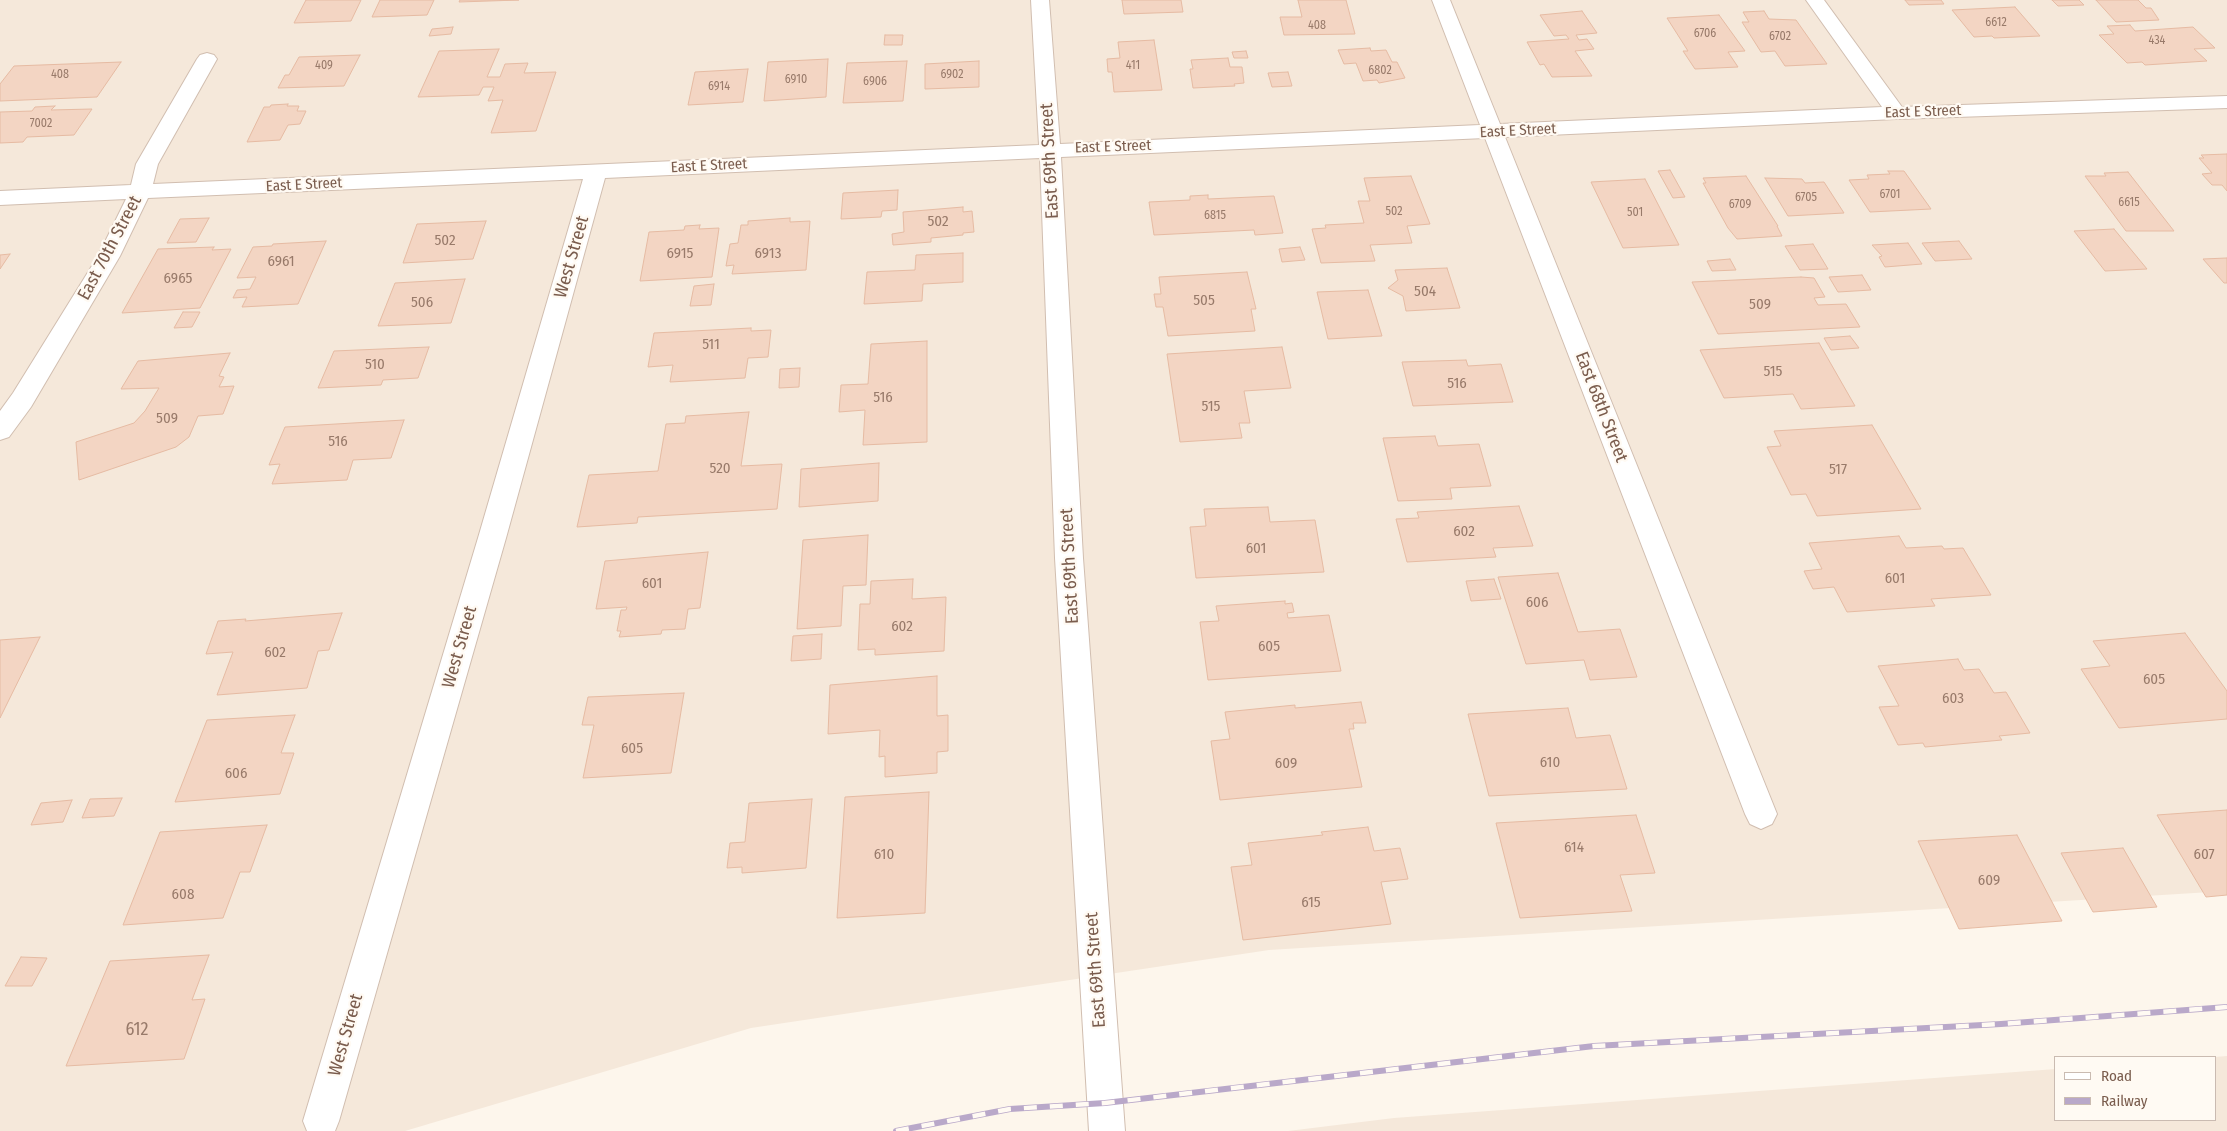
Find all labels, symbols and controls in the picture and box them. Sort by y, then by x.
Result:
house number: 6612 [1985,16,2007,30]
house number: 408 [1308,19,1326,33]
house number: 6706 [1694,27,1716,41]
house number: 6702 [1769,30,1791,44]
house number: 434 [2149,34,2165,48]
house number: 409 [315,59,333,73]
house number: 411 [1126,59,1140,73]
house number: 6802 [1368,64,1392,78]
house number: 408 [51,68,69,82]
house number: 6902 [940,68,964,82]
house number: 6910 [785,73,807,87]
house number: 6906 [863,75,887,89]
house number: 6914 [708,80,730,94]
street label: East E Street [1885,102,1961,122]
street label: East 69th Street [1036,103,1064,219]
house number: 7002 [30,117,52,131]
street label: East E Street [1479,120,1557,142]
street label: East E Street [1075,137,1151,157]
street label: East E Street [670,155,748,177]
street label: East E Street [265,174,343,196]
house number: 6701 [1879,188,1901,202]
house number: 6705 [1795,191,1817,205]
street label: East 70th Street [73,192,147,304]
house number: 6615 [2118,196,2140,210]
house number: 6709 [1729,198,1751,212]
house number: 502 [1386,205,1402,219]
house number: 501 [1627,206,1643,220]
house number: 6815 [1204,209,1226,223]
house number: 502 [927,213,949,231]
street label: West Street [550,214,594,300]
house number: 502 [434,232,456,250]
house number: 6915 [666,245,694,263]
house number: 6913 [755,245,781,263]
house number: 6961 [267,253,295,271]
house number: 6965 [164,270,192,288]
house number: 504 [1414,283,1436,301]
house number: 505 [1193,292,1215,310]
house number: 506 [411,294,433,312]
house number: 509 [1749,296,1771,314]
house number: 511 [702,336,720,354]
street label: East 68th Street [1570,349,1632,465]
house number: 510 [365,356,385,374]
house number: 515 [1764,363,1782,381]
house number: 516 [1447,375,1467,393]
house number: 516 [873,389,893,407]
house number: 515 [1202,398,1220,416]
house number: 509 [156,410,178,428]
house number: 516 [328,433,348,451]
house number: 520 [709,460,731,478]
house number: 517 [1829,461,1847,479]
street label: East 69th Street [1056,508,1084,624]
house number: 602 [1453,523,1475,541]
house number: 601 [1246,540,1266,558]
house number: 601 [1885,570,1905,588]
house number: 601 [642,575,662,593]
house number: 606 [1526,594,1548,612]
street label: West Street [438,604,482,690]
house number: 602 [891,618,913,636]
house number: 605 [1258,638,1280,656]
house number: 602 [264,644,286,662]
house number: 605 [2143,671,2165,689]
house number: 603 [1942,690,1964,708]
house number: 605 [621,740,643,758]
house number: 610 [1540,754,1560,772]
house number: 609 [1275,755,1297,773]
house number: 606 [225,765,247,783]
house number: 614 [1564,839,1584,857]
house number: 610 [874,846,894,864]
house number: 607 [2193,846,2215,864]
house number: 609 [1978,872,2000,890]
house number: 608 [172,886,194,904]
house number: 615 [1301,894,1321,912]
street label: East 69th Street [1081,911,1111,1029]
street label: West Street [324,992,368,1078]
house number: 612 [125,1019,149,1041]
legend [2054,1056,2217,1121]
text: Road [2101,1067,2132,1085]
text: Railway [2101,1092,2148,1110]

